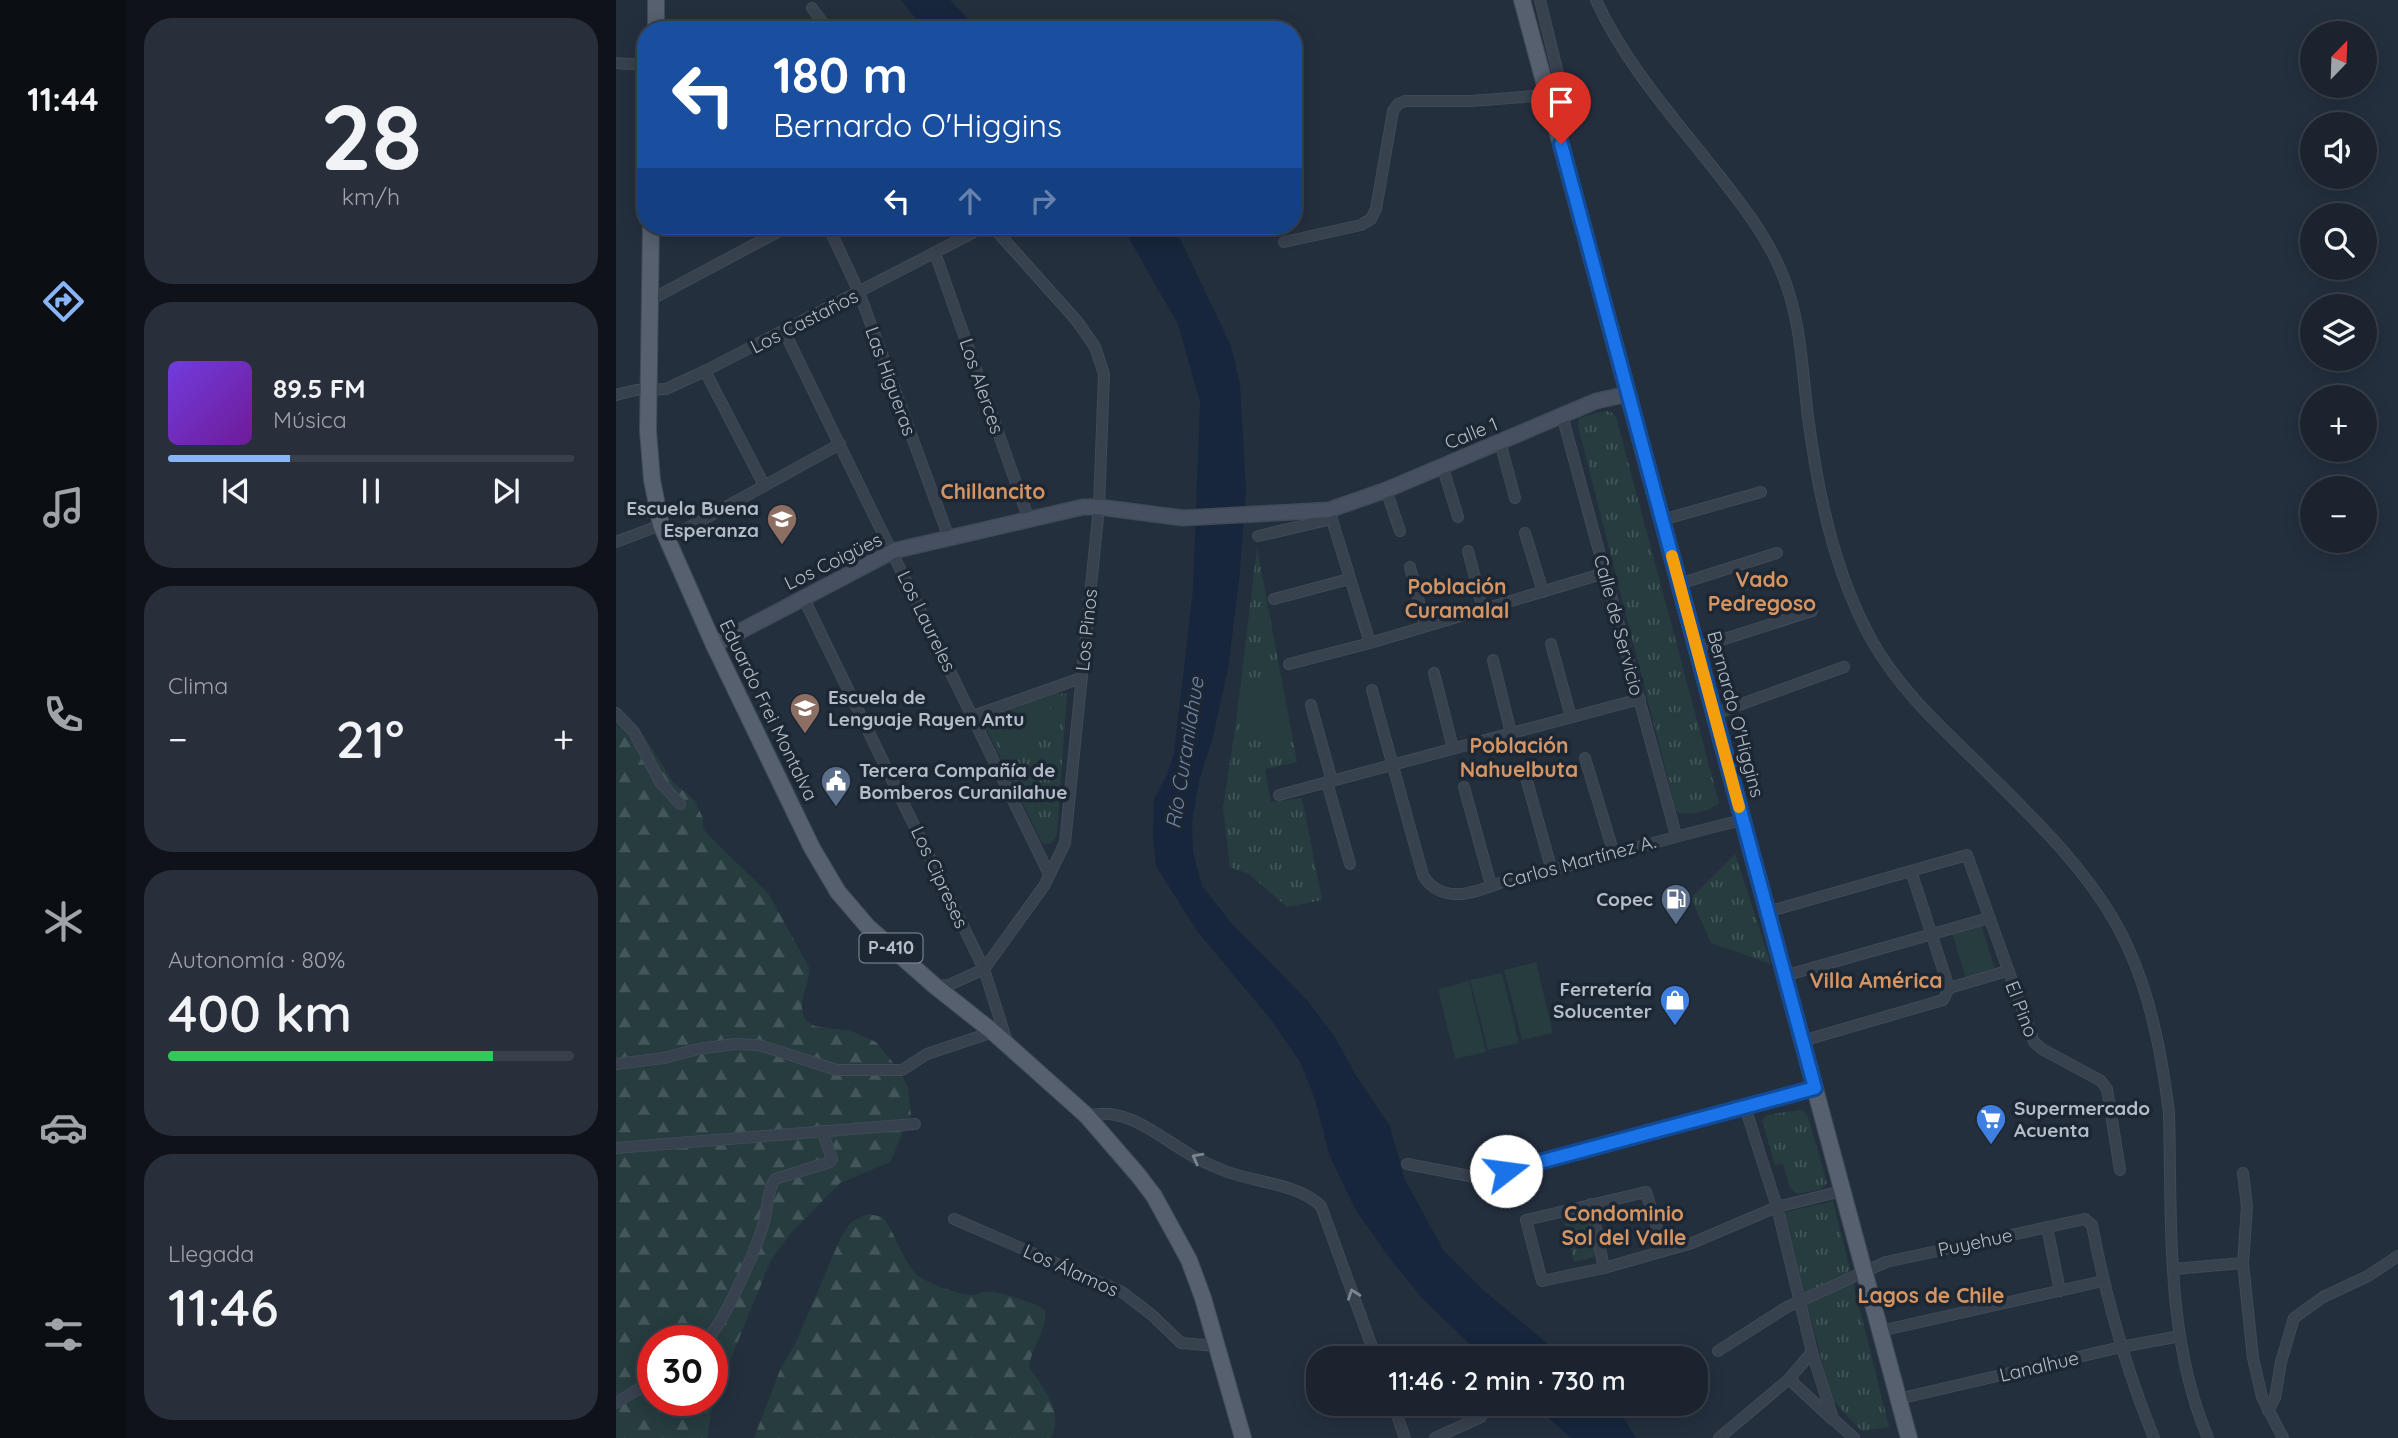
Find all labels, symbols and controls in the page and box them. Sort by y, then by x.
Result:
north arrow [2300,21,2376,98]
map controls [2300,21,2377,553]
text: 180 m [773,44,908,105]
icon: left [658,49,749,140]
pin [1531,72,1591,144]
text: 11:44 [27,79,99,119]
text: 28 [320,79,422,193]
icon: arrive [1542,83,1580,121]
text: Bernardo O'Higgins [773,105,1062,145]
button: sound [2300,112,2377,189]
text: km/h [342,182,400,211]
icon: left [878,182,916,220]
icon: ahead [951,182,989,220]
icon: right [1024,182,1062,220]
button: search [2300,203,2377,280]
icon: directions [39,277,88,326]
street label: Los Castaños [746,284,862,358]
button: layers [2300,294,2377,371]
street label: Las Higueras [860,323,922,439]
street label: Los Alerces [954,335,1010,437]
text: 89.5 FM [273,372,366,405]
button: + [2300,385,2377,462]
text: Música [273,405,347,434]
street label: Calle 1 [1441,411,1501,455]
icon: previous [217,472,255,510]
icon: pause [352,472,390,510]
icon: next [487,472,525,510]
button: − [2300,476,2377,553]
district label: Chillancito [941,478,1045,504]
icon: music [39,483,88,532]
place label: Escuela Buena Esperanza [626,496,759,542]
school or university icon: Escuela Buena Esperanza [765,502,799,546]
street label: Los Coigües [780,527,886,595]
street label: Calle de Servicio [1589,552,1649,698]
district label: Vado Pedregoso [1708,566,1816,616]
street label: Los Laureles [892,567,962,675]
district label: Población Curamalal [1405,573,1509,623]
street label: Los Pinos [1070,588,1102,672]
street label: Eduardo Frei Montalva [715,615,823,805]
street label: Bernardo O'Higgins [1702,628,1770,800]
text: Clima [168,671,228,700]
water label: Río Curanilahue [1159,674,1209,831]
place label: Escuela de Lenguaje Rayen Antu [828,685,1024,731]
icon: phone [39,690,88,739]
school or university icon: Escuela de Lenguaje Rayen Antu [788,691,822,735]
text: 21° [336,706,404,771]
text: − [168,715,188,763]
text: + [553,715,574,763]
district label: Población Nahuelbuta [1460,732,1578,782]
place label: Tercera Compañía de Bomberos Curanilahue [859,758,1068,804]
public building icon: Tercera Compañía de Bomberos Curanilahue [819,764,853,808]
street label: Los Cipreses [906,822,974,932]
street label: Carlos Martínez A. [1500,829,1658,893]
fuel station icon: Copec [1659,882,1693,926]
place label: Copec [1596,887,1653,911]
icon: climate [39,897,88,946]
road number: P-410 [860,933,922,962]
text: Autonomía · 80% [168,945,345,974]
district label: Villa América [1810,967,1942,993]
place label: Ferretería Solucenter [1553,977,1652,1023]
street label: El Pino [2000,978,2044,1040]
text: 400 km [168,980,352,1045]
shop icon: Ferretería Solucenter [1658,983,1692,1027]
place label: Supermercado Acuenta [2014,1096,2150,1142]
supermarket icon: Supermercado Acuenta [1974,1102,2008,1146]
icon: car [39,1103,88,1152]
position arrow [1469,1134,1543,1208]
one-way arrow [1192,1153,1204,1167]
district label: Condominio Sol del Valle [1562,1200,1687,1250]
street label: Puyehue [1935,1222,2015,1262]
street label: Los Álamos [1020,1238,1122,1302]
text: Llegada [168,1239,254,1268]
text: 11:46 [168,1274,279,1339]
district label: Lagos de Chile [1858,1282,2004,1308]
one-way arrow [1347,1288,1361,1300]
icon: filters [39,1310,88,1359]
speed limit sign: 30 [637,1325,728,1416]
street label: Lanalhue [1997,1345,2081,1387]
text: 11:46 · 2 min · 730 m [1388,1364,1626,1397]

